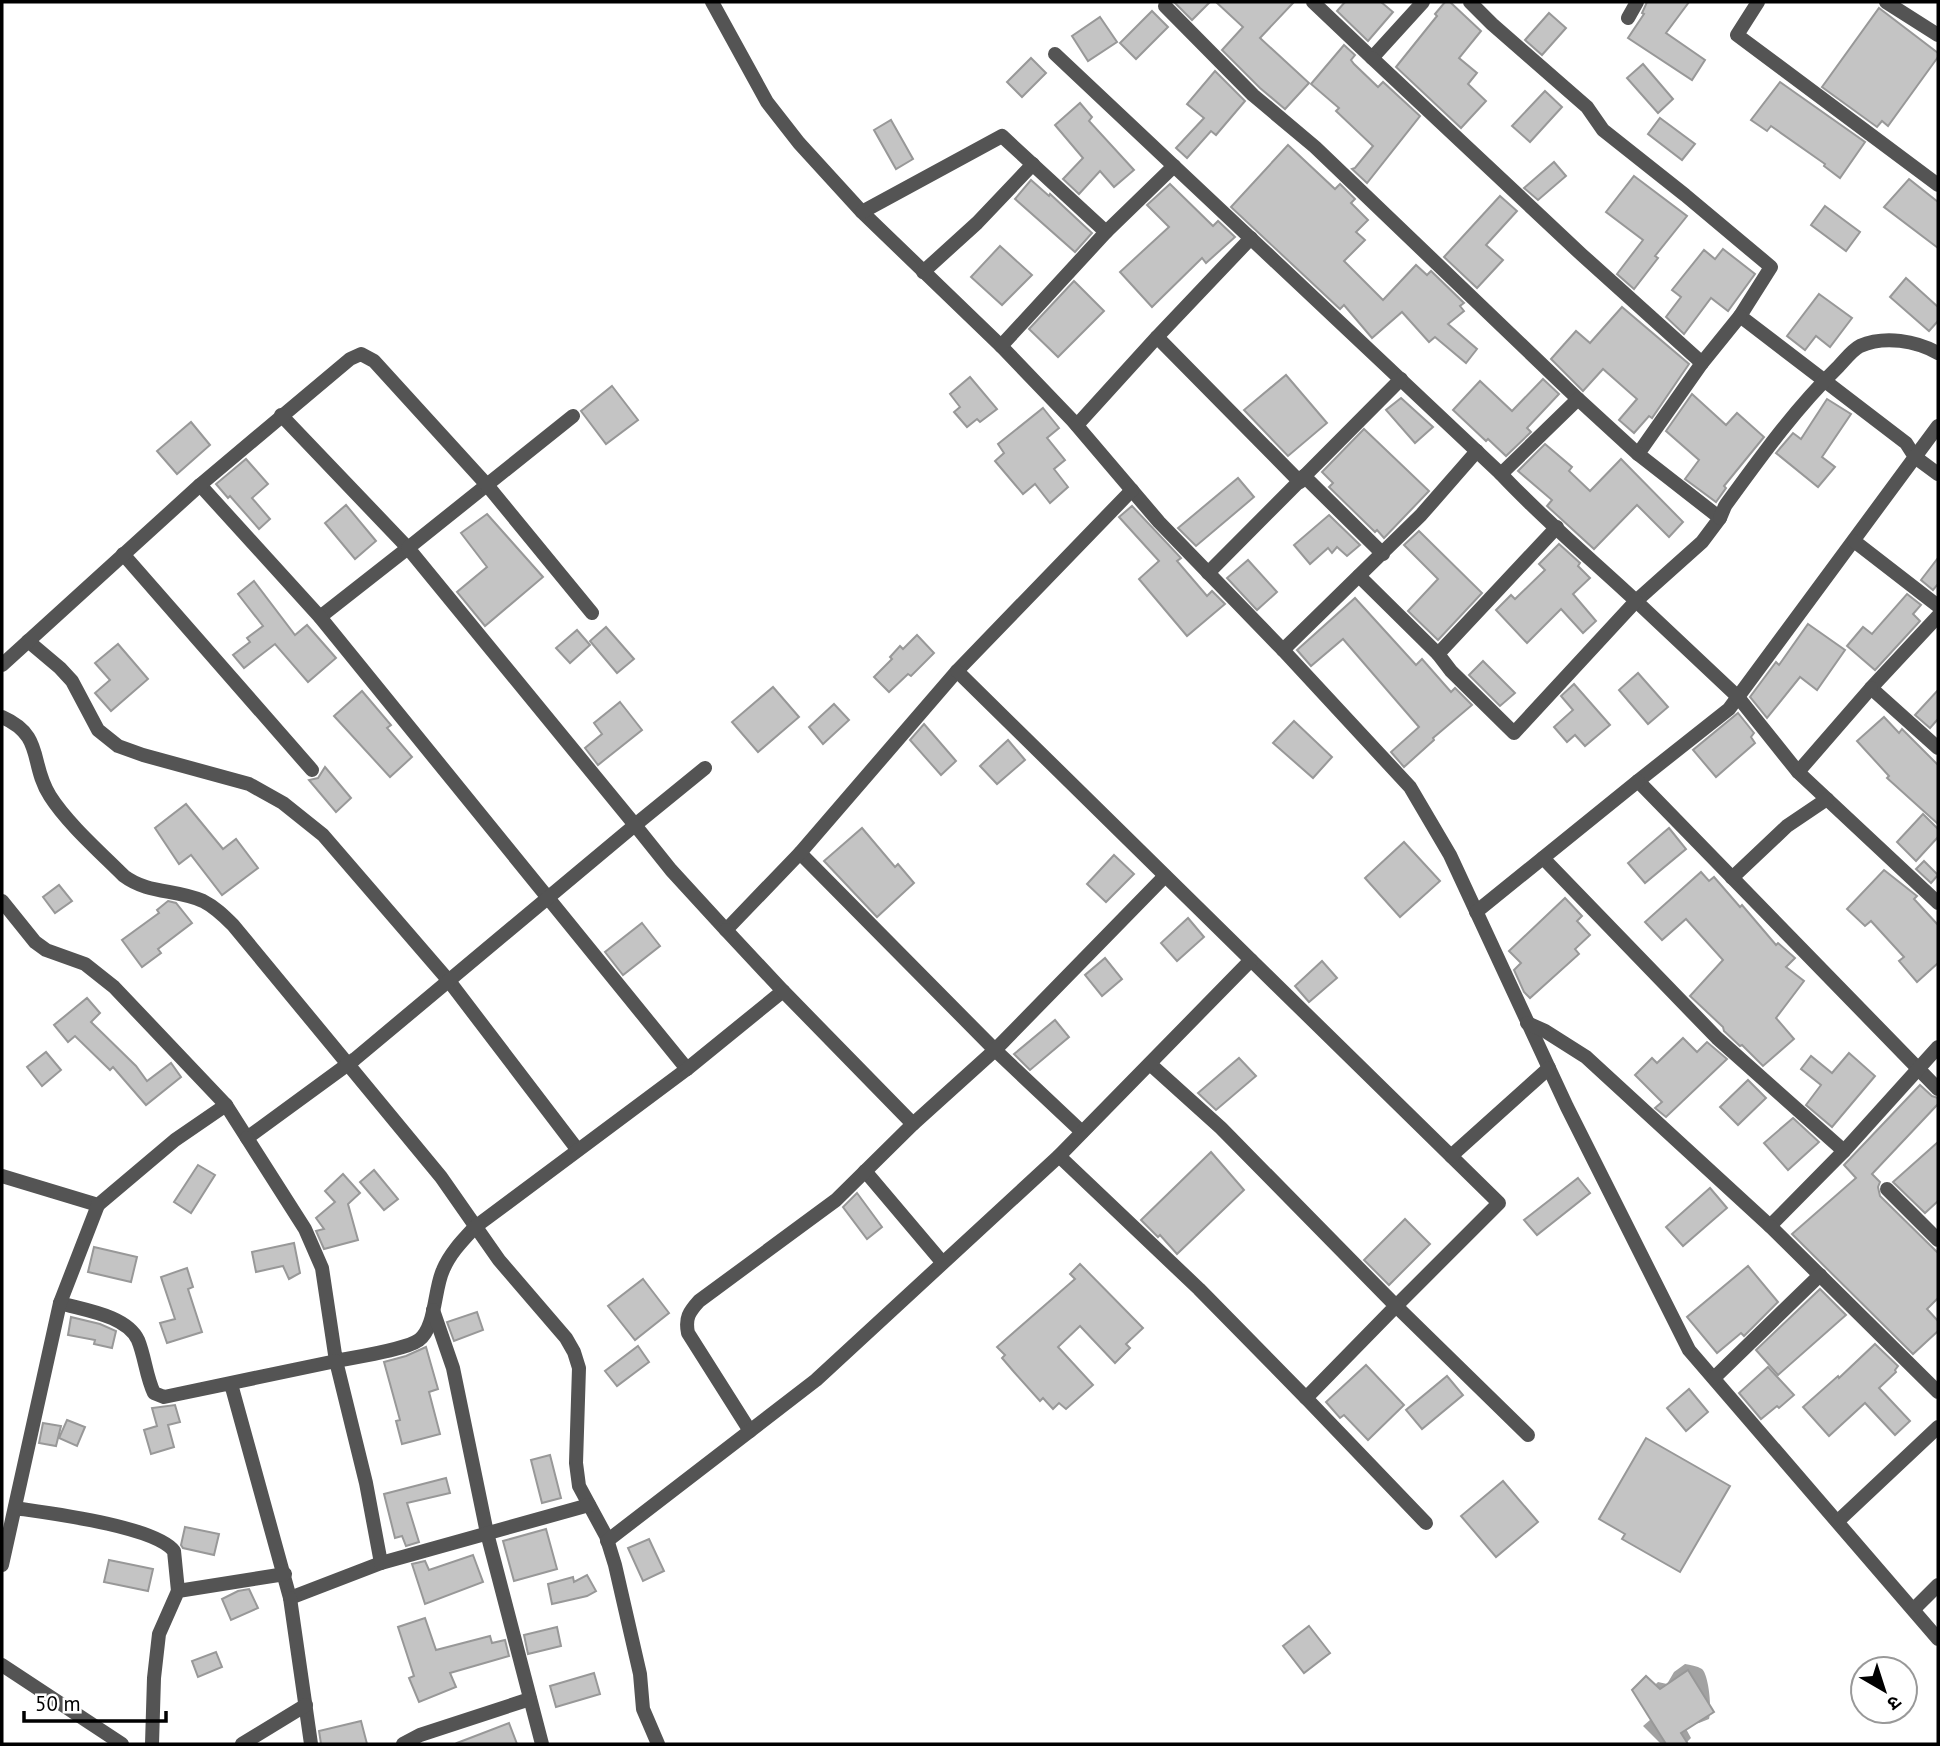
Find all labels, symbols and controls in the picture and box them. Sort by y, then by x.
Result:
north arrow [1849,1655,1919,1725]
scale bar [24,1680,166,1724]
text: 50 m [35,1690,81,1717]
text: उ [1882,1690,1907,1717]

